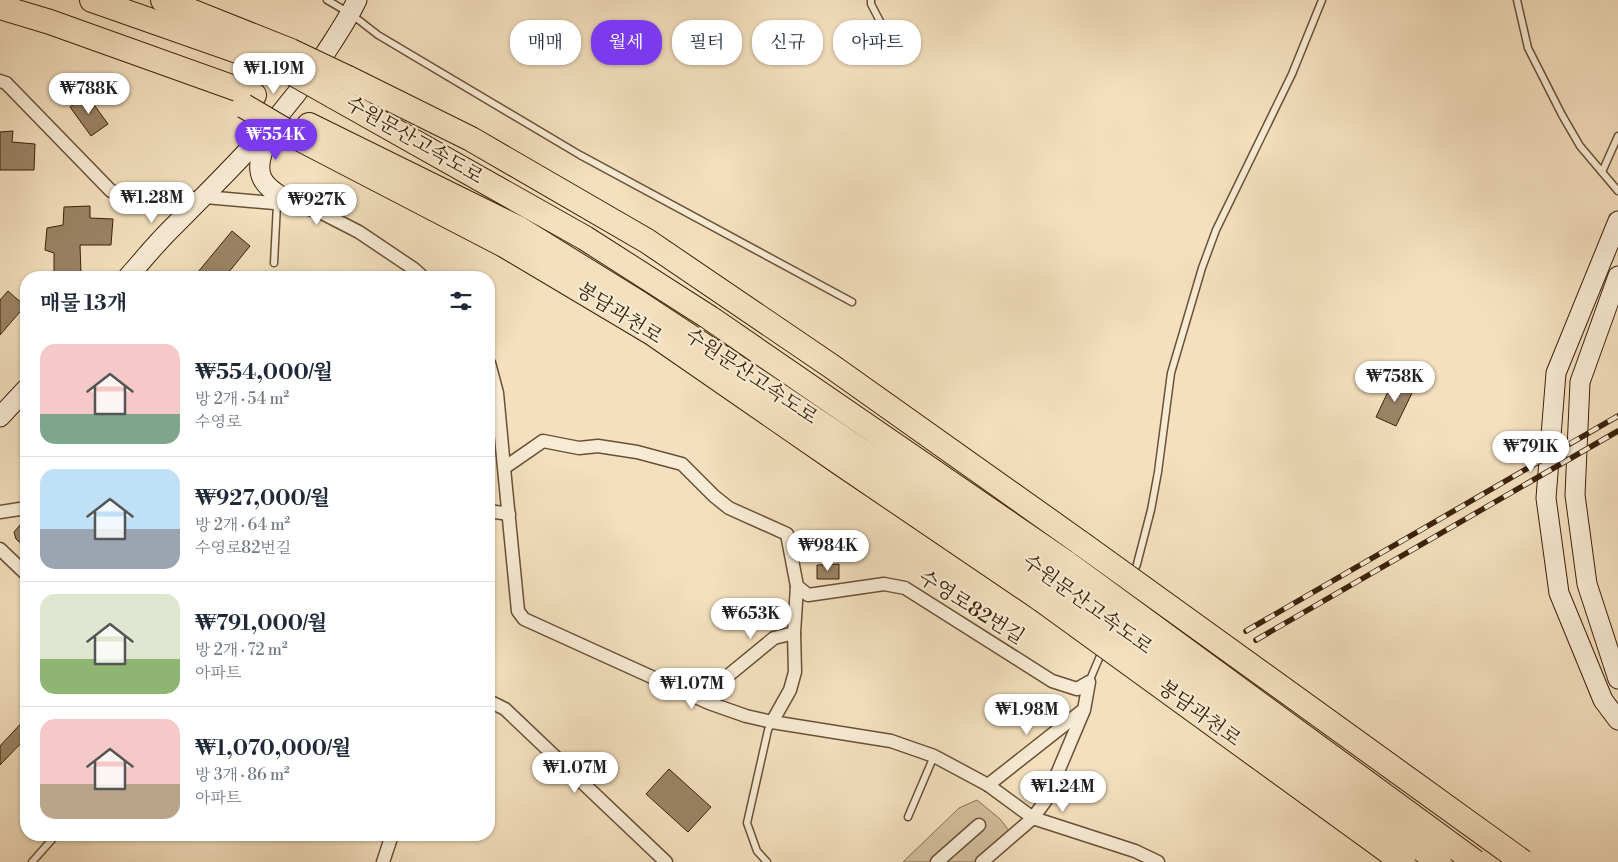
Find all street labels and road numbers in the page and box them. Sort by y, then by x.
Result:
street label: 수원문산고속도로 [341,92,487,190]
street label: 봉담과천로 [571,278,667,350]
street label: 수원문산고속도로 [680,323,822,431]
street label: 수원문산고속도로 [1017,549,1157,661]
street label: 수영로82번길 [913,566,1029,650]
street label: 봉담과천로 [1153,675,1245,753]

